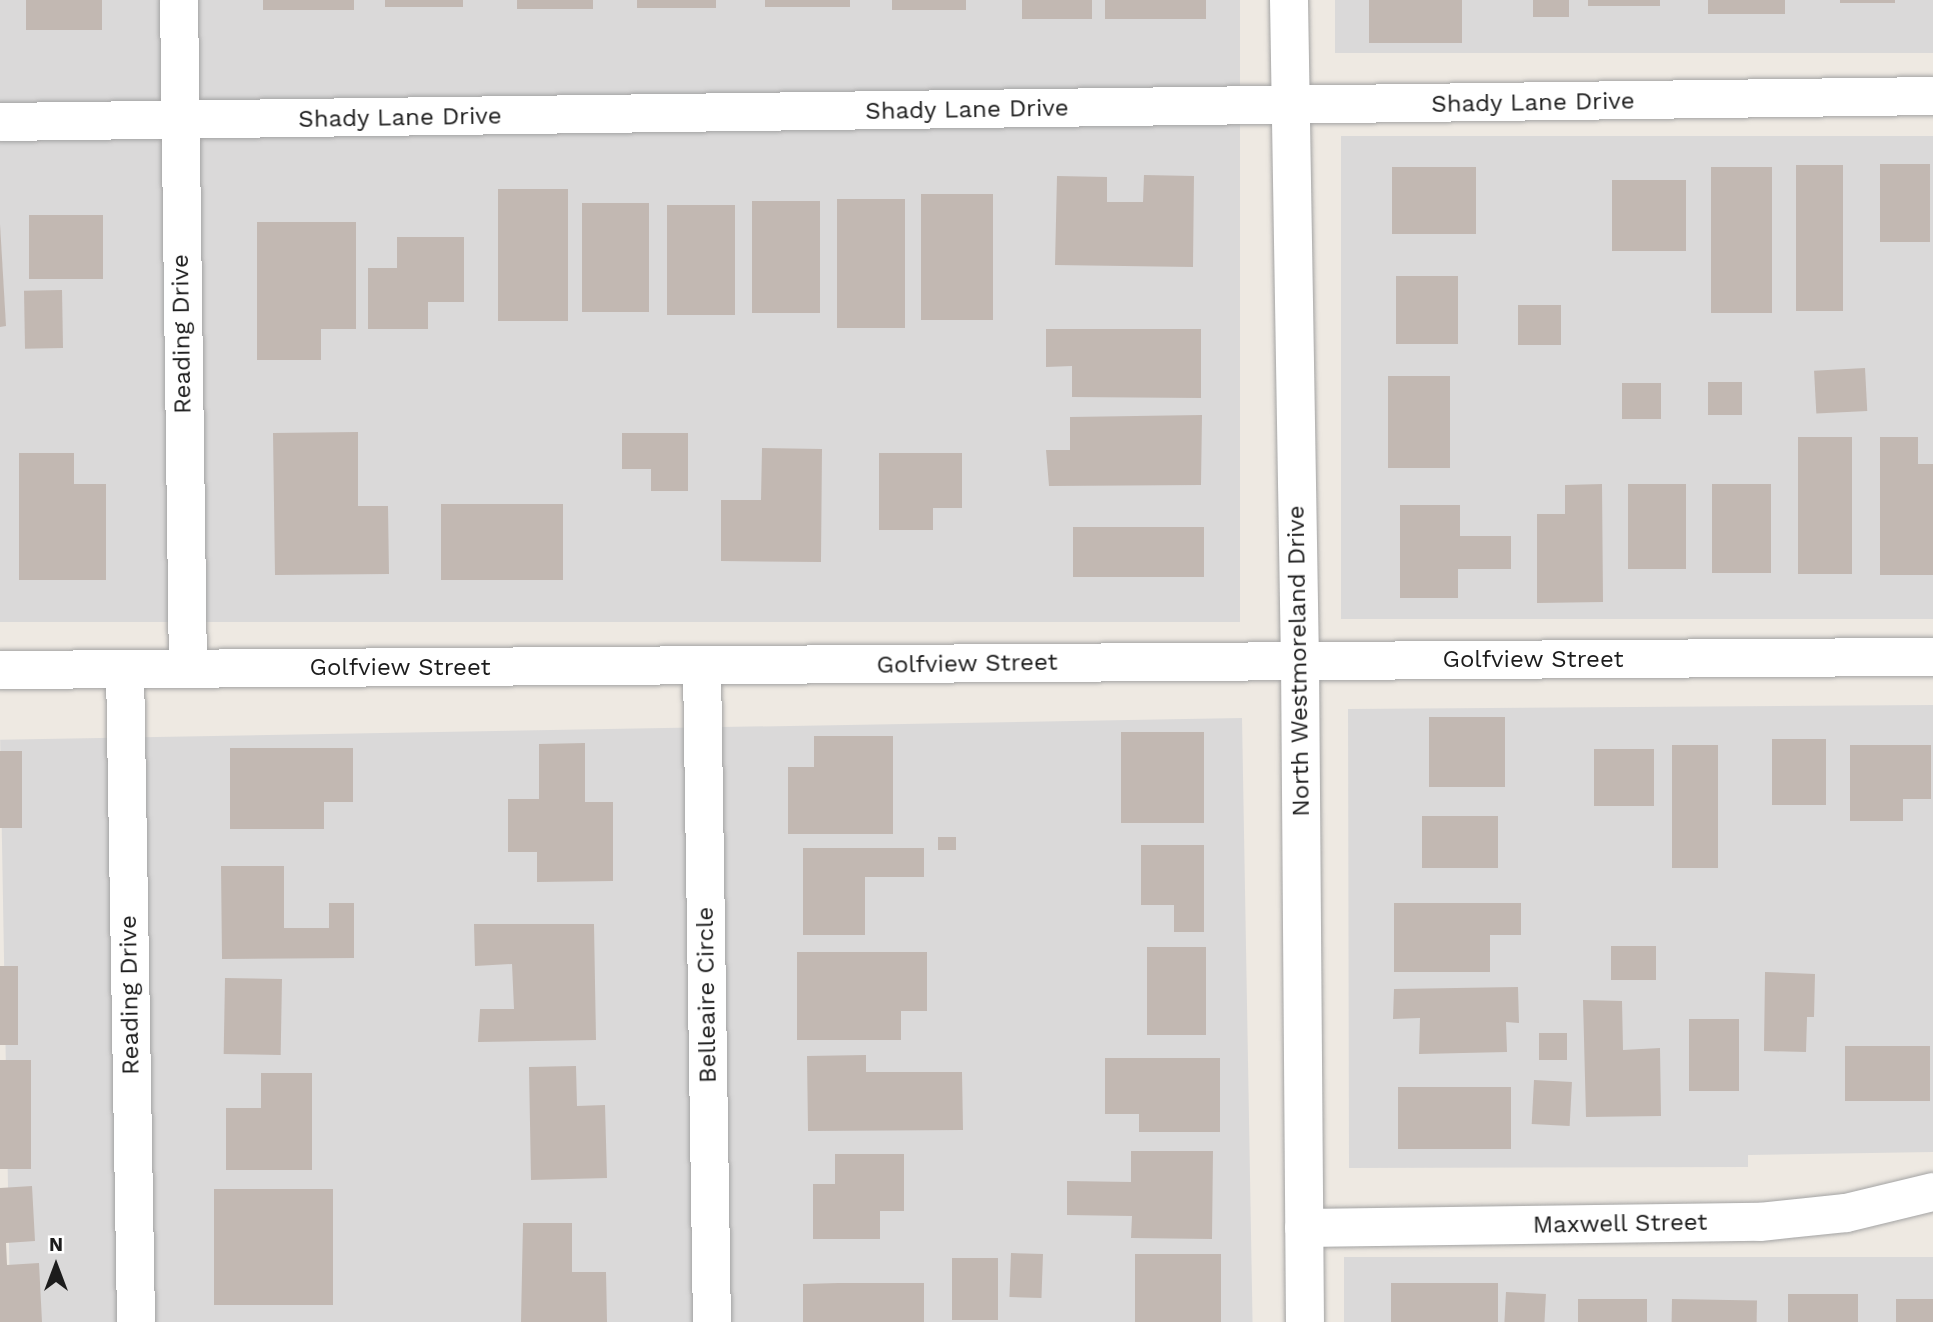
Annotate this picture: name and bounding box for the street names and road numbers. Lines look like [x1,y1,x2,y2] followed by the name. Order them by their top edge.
[1431,87,1635,119] street label: Shady Lane Drive
[865,94,1069,126] street label: Shady Lane Drive
[298,102,502,134] street label: Shady Lane Drive
[166,254,198,414] street label: Reading Drive
[1282,505,1316,817] street label: North Westmoreland Drive
[1442,646,1624,674] street label: Golfview Street
[876,648,1058,680] street label: Golfview Street
[309,654,491,682] street label: Golfview Street
[691,907,723,1083] street label: Belleaire Circle
[114,915,146,1075] street label: Reading Drive
[1532,1208,1708,1240] street label: Maxwell Street

